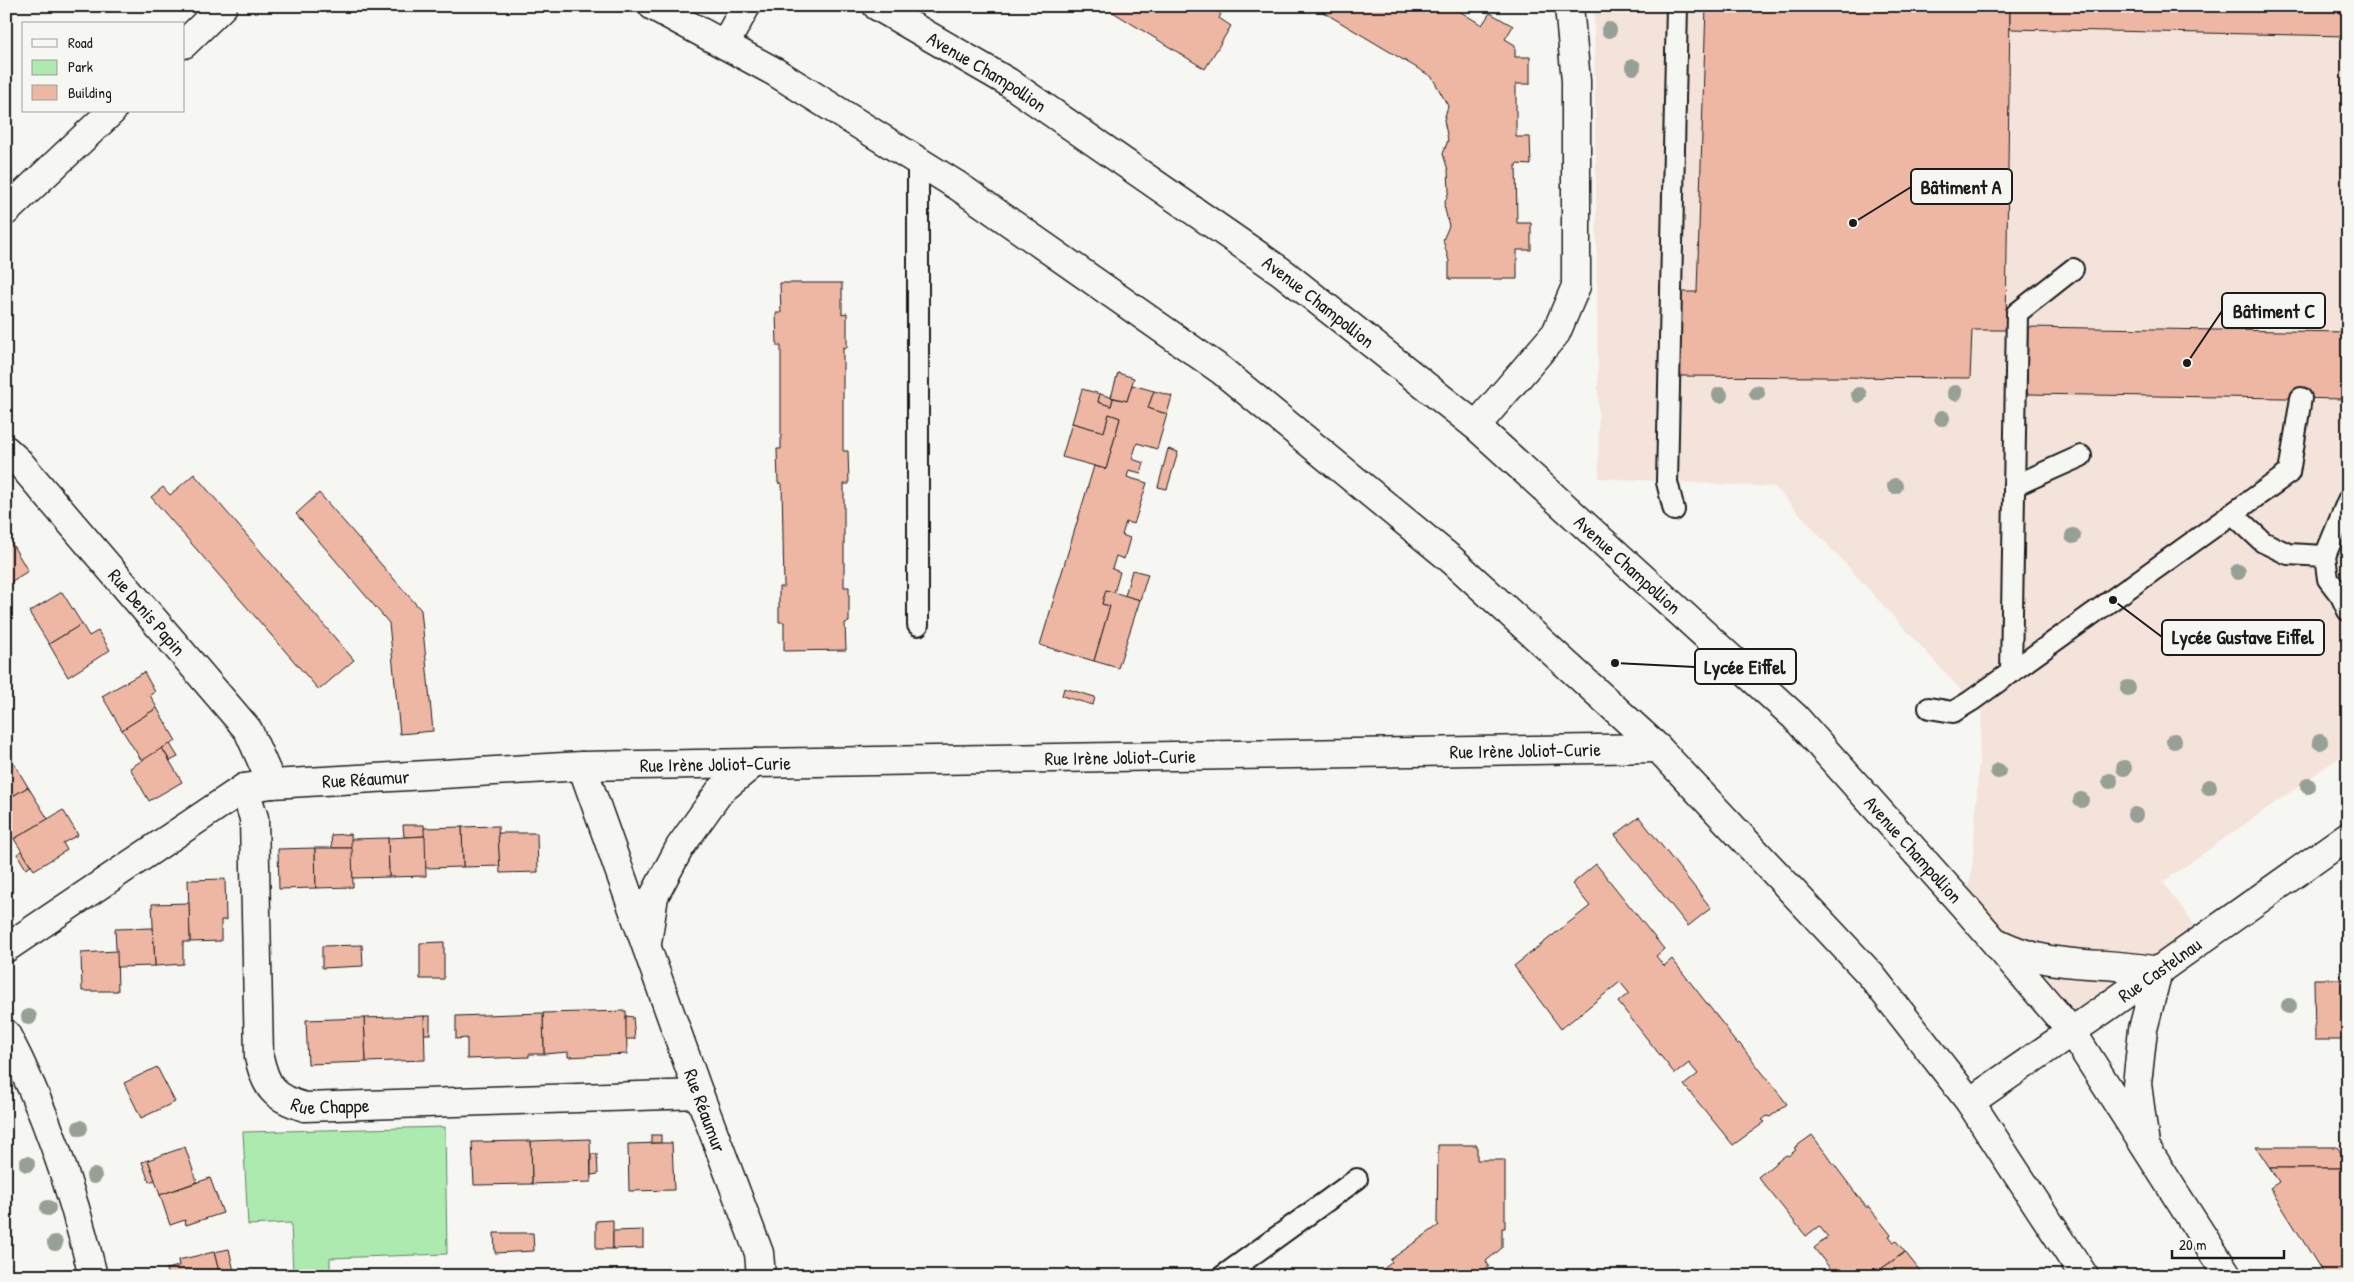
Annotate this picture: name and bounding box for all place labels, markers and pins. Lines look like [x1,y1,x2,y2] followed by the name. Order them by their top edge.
[1911,169,2012,204] callout: Bâtiment A
[2222,293,2325,328] callout: Bâtiment C
[2162,620,2324,655] callout: Lycée Gustave Eiffel
[1695,649,1796,684] callout: Lycée Eiffel

